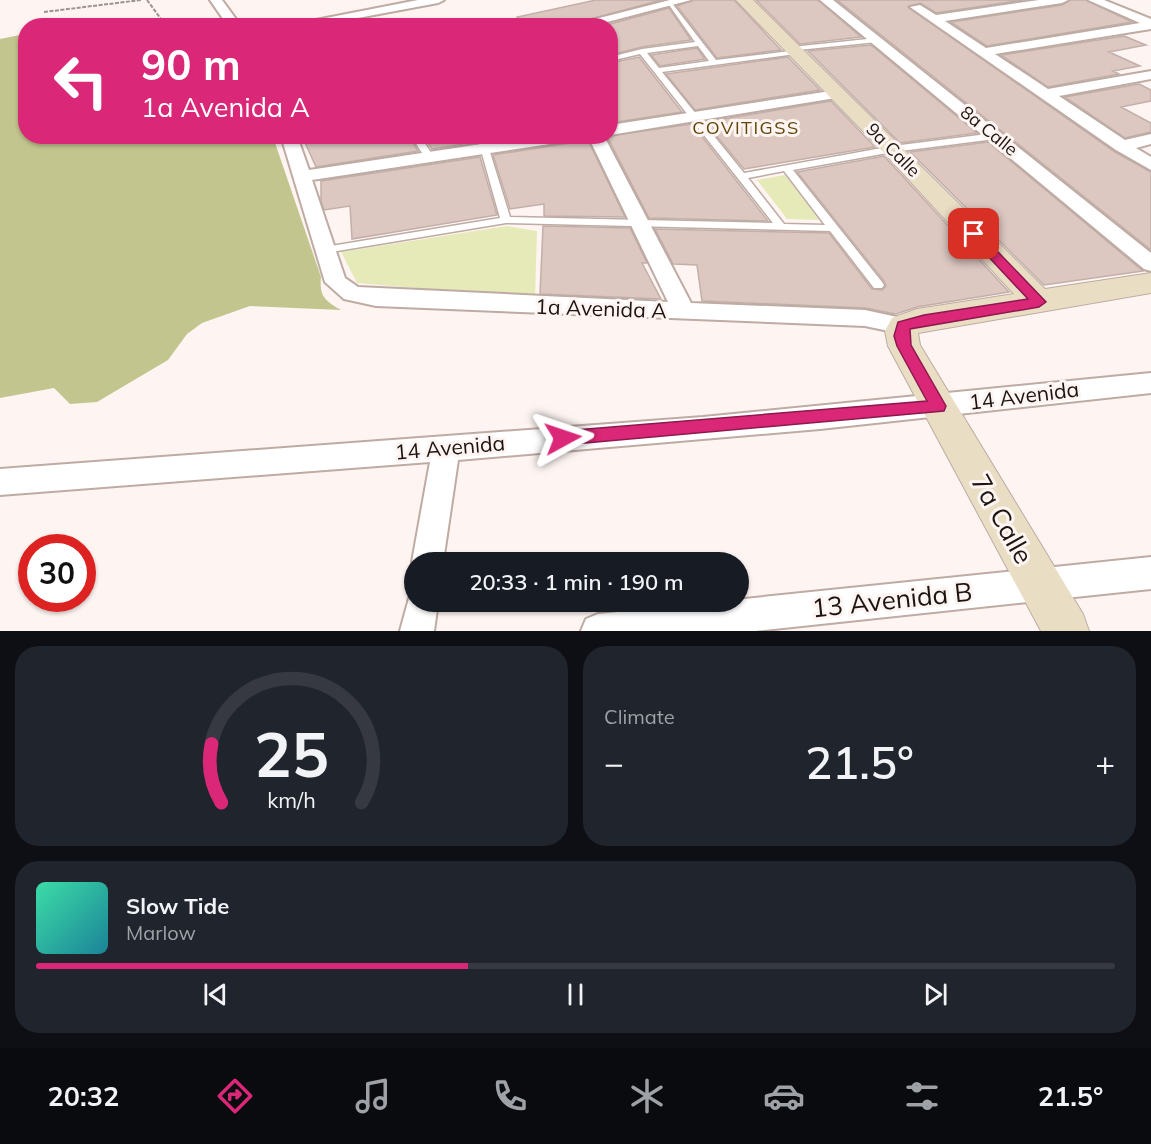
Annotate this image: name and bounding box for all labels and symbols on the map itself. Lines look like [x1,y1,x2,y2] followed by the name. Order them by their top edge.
[956,100,1023,161] street label: 8a Calle
[692,116,800,139] district label: COVITIGSS
[861,118,925,182] street label: 9a Calle
[948,208,999,259] pin
[535,293,668,323] street label: 1a Avenida A
[967,375,1080,415] street label: 14 Avenida
[531,406,595,470] position arrow
[394,429,506,465] street label: 14 Avenida
[964,468,1040,569] street label: 7a Calle
[18,534,96,612] speed limit sign: 30
[810,575,974,624] street label: 13 Avenida B

